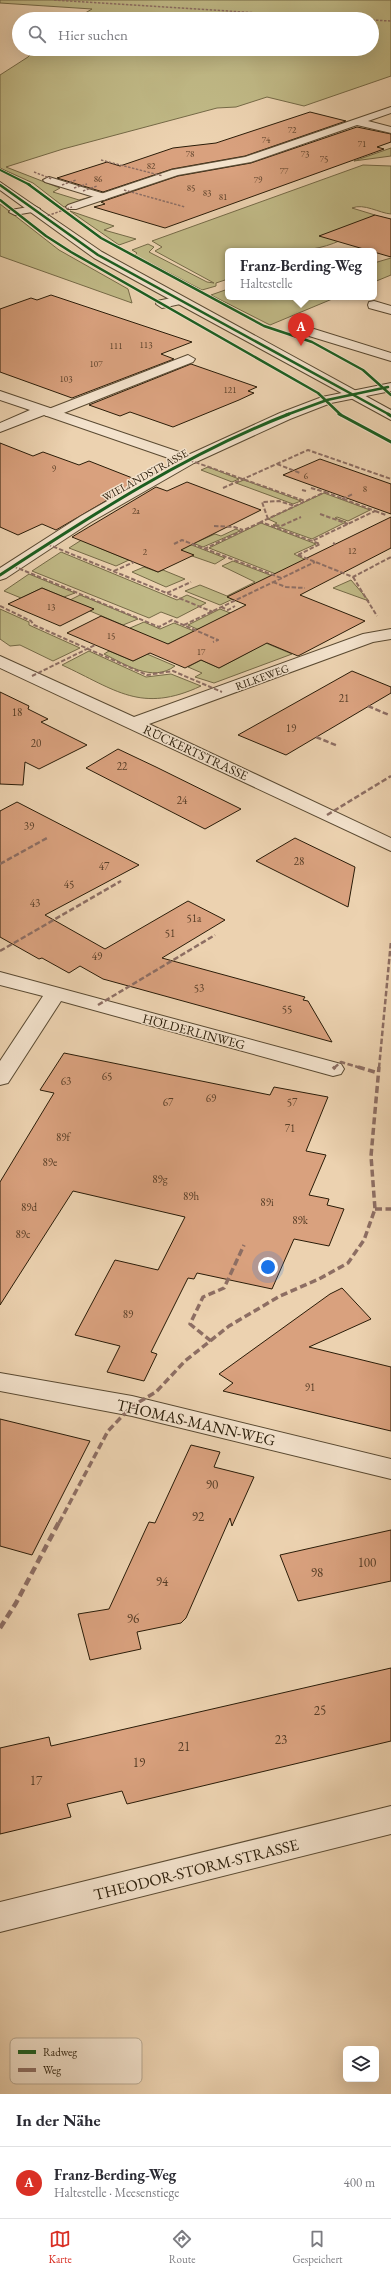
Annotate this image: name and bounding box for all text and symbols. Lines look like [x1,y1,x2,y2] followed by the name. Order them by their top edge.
[12,12,379,56] search box
[26,23,48,45] icon: search
[58,25,128,44] text: Hier suchen
[288,124,297,136] house number: 72
[262,134,271,146] house number: 74
[358,138,366,150] house number: 71
[186,148,194,160] house number: 78
[301,148,309,160] house number: 73
[320,153,328,165] house number: 75
[147,160,156,172] house number: 82
[280,165,289,177] house number: 77
[94,173,103,185] house number: 86
[254,174,263,186] house number: 79
[187,182,195,194] house number: 85
[203,187,211,199] house number: 83
[219,191,227,203] house number: 81
[225,248,377,300] popup
[240,256,362,275] text: Franz-Berding-Weg
[240,275,293,292] text: Haltestelle
[288,313,314,346] pin: A
[140,339,152,351] house number: 113
[110,340,122,352] house number: 111
[90,358,103,370] house number: 107
[60,373,72,385] house number: 103
[224,384,236,396] house number: 121
[100,446,190,504] street label: WIELANDSTRASSE
[52,463,57,475] house number: 9
[304,470,309,482] house number: 6
[363,483,367,495] house number: 8
[132,505,140,517] house number: 2a
[348,545,357,557] house number: 12
[143,546,148,558] house number: 2
[47,601,55,613] house number: 13
[107,630,115,642] house number: 15
[197,646,206,658] house number: 17
[233,661,291,693] street label: RILKEWEG
[339,691,349,705] house number: 21
[12,705,22,719] house number: 18
[141,721,251,784] street label: RÜCKERTSTRASSE
[286,721,297,735] house number: 19
[31,736,41,750] house number: 20
[117,759,128,773] house number: 22
[177,793,188,807] house number: 24
[24,819,35,833] house number: 39
[294,854,304,868] house number: 28
[99,859,110,873] house number: 47
[64,877,74,891] house number: 45
[30,896,40,910] house number: 43
[187,911,202,925] house number: 51a
[165,926,175,940] house number: 51
[92,949,103,963] house number: 49
[194,981,204,995] house number: 53
[282,1002,292,1016] house number: 55
[141,1010,248,1053] street label: HÖLDERLINWEG
[102,1069,112,1083] house number: 65
[61,1074,71,1088] house number: 63
[206,1091,217,1105] house number: 69
[163,1095,174,1109] house number: 67
[287,1095,298,1109] house number: 57
[285,1121,295,1135] house number: 71
[56,1130,72,1144] house number: 89f
[43,1155,58,1169] house number: 89e
[152,1172,168,1186] house number: 89g
[183,1189,199,1203] house number: 89h
[260,1195,274,1209] house number: 89i
[21,1200,37,1214] house number: 89d
[292,1213,309,1227] house number: 89k
[15,1227,31,1241] house number: 89c
[258,1257,278,1277] your location
[123,1307,134,1321] house number: 89
[305,1380,315,1394] house number: 91
[114,1394,278,1451] street label: THOMAS-MANN-WEG
[206,1476,218,1493] house number: 90
[192,1508,205,1525] house number: 92
[358,1554,376,1571] house number: 100
[311,1564,323,1581] house number: 98
[156,1573,169,1590] house number: 94
[127,1610,139,1627] house number: 96
[314,1702,326,1719] house number: 25
[275,1731,287,1748] house number: 23
[178,1738,190,1755] house number: 21
[133,1754,146,1771] house number: 19
[30,1772,43,1789] house number: 17
[91,1834,301,1905] street label: THEODOR-STORM-STRASSE
[10,2038,142,2084] legend
[43,2045,77,2059] text: Radweg
[343,2046,379,2082] map controls
[343,2046,379,2082] button: layers
[43,2063,61,2077] text: Weg
[16,2109,101,2131] text: In der Nähe
[54,2165,176,2184] text: Franz-Berding-Weg
[24,2174,34,2191] text: A
[344,2174,375,2191] text: 400 m
[54,2184,179,2201] text: Haltestelle · Meesenstiege
[48,2228,72,2266] tab: Karte
[169,2228,196,2266] tab: Route
[292,2228,343,2266] tab: Gespeichert

